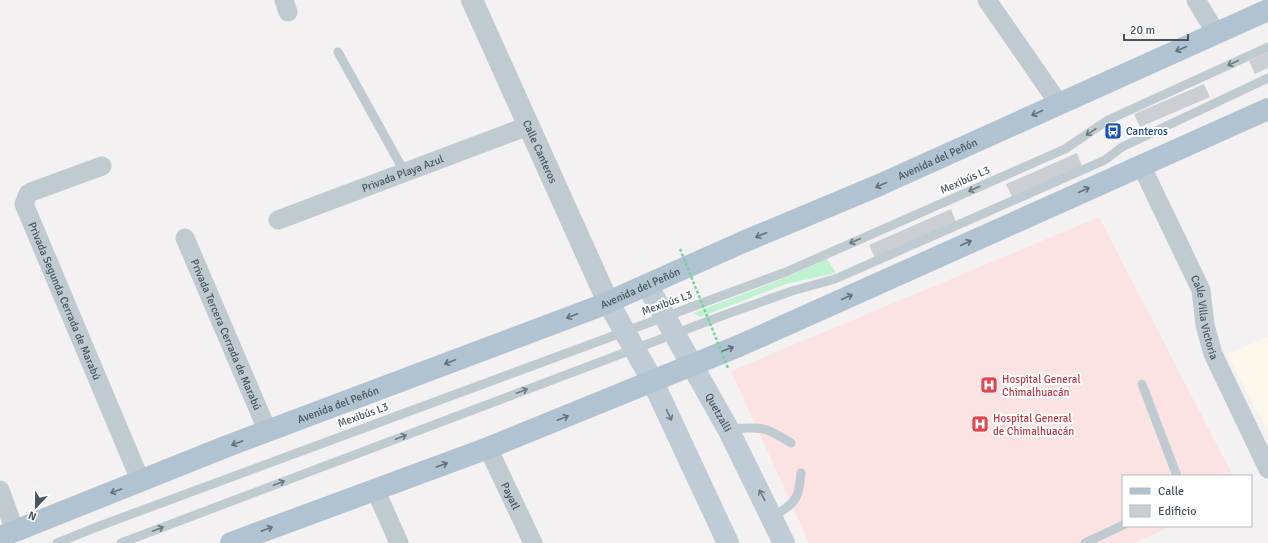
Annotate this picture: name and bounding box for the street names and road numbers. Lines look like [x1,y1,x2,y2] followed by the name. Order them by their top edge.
[520,118,560,185] street label: Calle Canteros
[895,135,979,182] street label: Avenida del Peñón
[360,152,445,194] street label: Privada Playa Azul
[938,163,992,197] street label: Mexibús L3
[26,220,104,382] street label: Privada Segunda Cerrada de Marabú
[188,257,264,412] street label: Privada Tercera Cerrada de Marabú
[598,264,682,311] street label: Avenida del Peñón
[1188,273,1221,362] street label: Calle Villa Victoria
[640,288,694,318] street label: Mexibús L3
[295,383,380,426] street label: Avenida del Peñón
[702,391,735,434] street label: Quetzalli
[336,400,390,430] street label: Mexibús L3
[499,480,523,512] street label: Payatl

